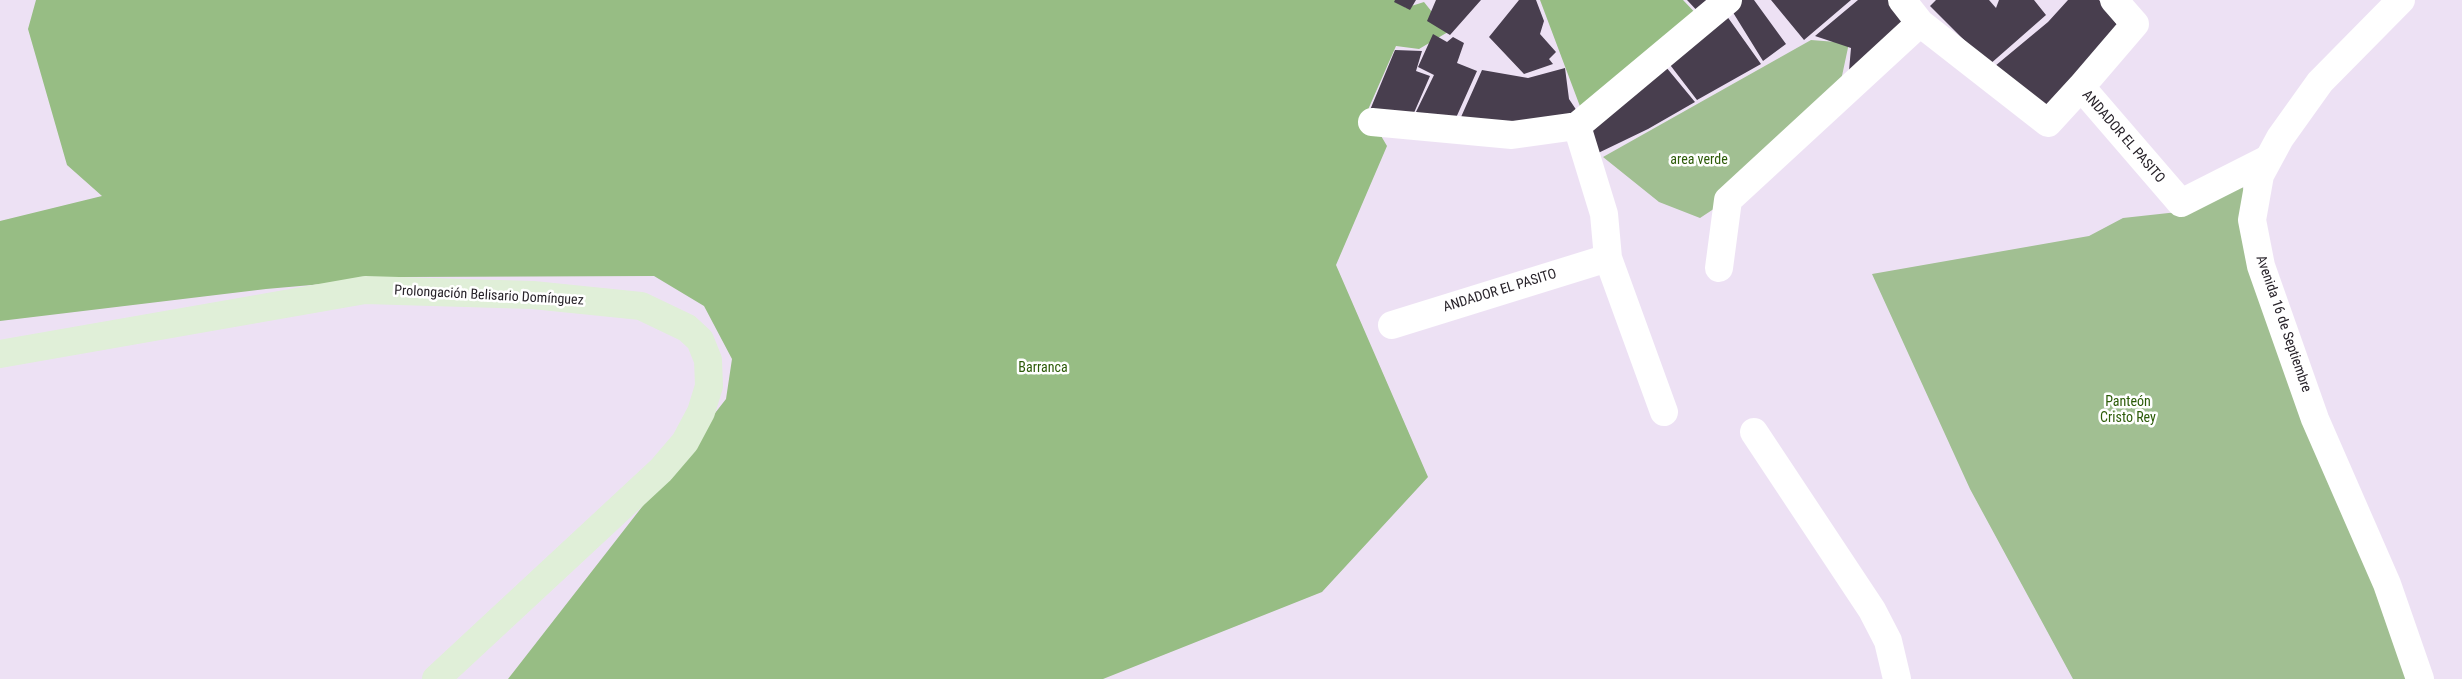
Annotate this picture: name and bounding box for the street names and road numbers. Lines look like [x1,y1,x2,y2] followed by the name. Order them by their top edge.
[2078,87,2168,187] street label: ANDADOR EL PASITO
[2252,253,2314,395] street label: Avenida 16 de Septiembre
[1441,266,1559,316] street label: ANDADOR EL PASITO
[394,283,584,309] street label: Prolongación Belisario Domínguez

